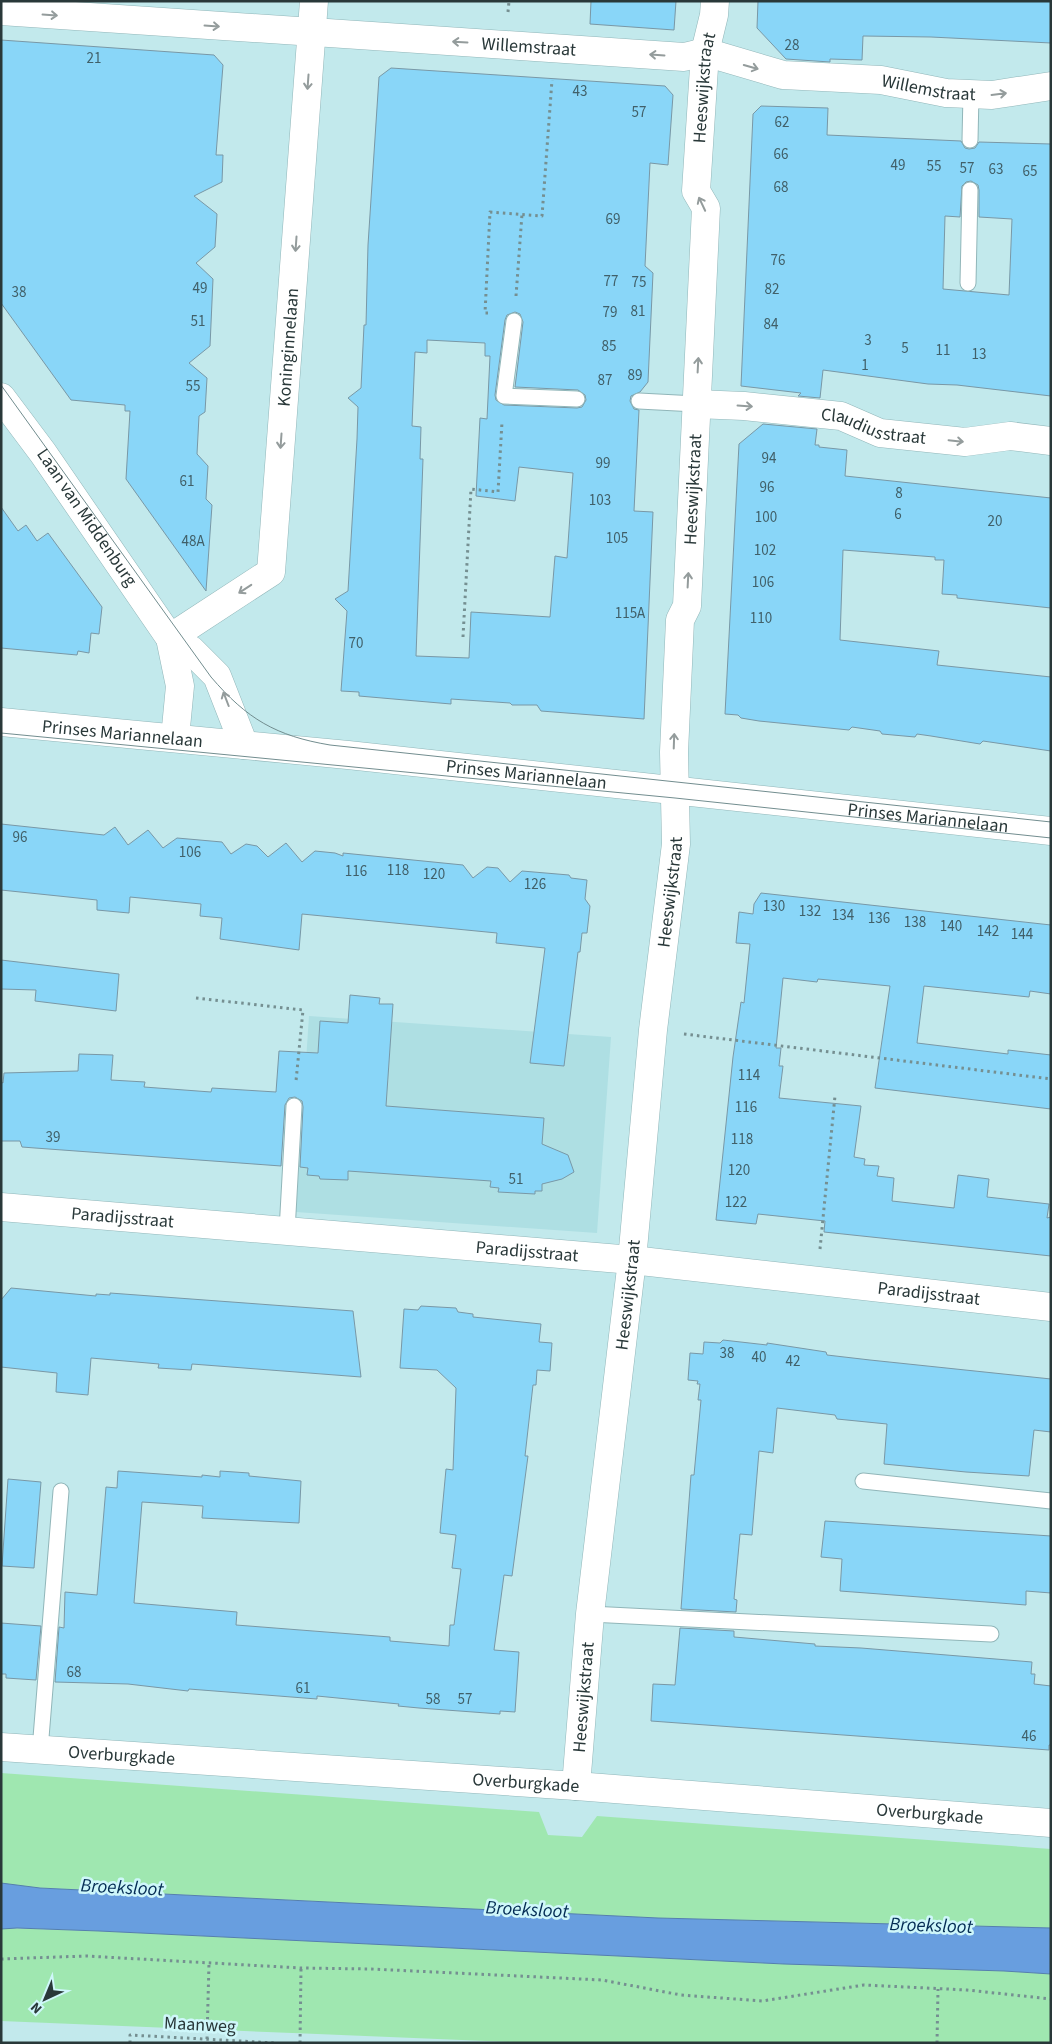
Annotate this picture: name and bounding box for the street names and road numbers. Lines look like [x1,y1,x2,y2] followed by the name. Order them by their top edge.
[687,30,722,144] street label: Heeswijkstraat
[481,31,577,62] street label: Willemstraat
[880,68,976,107] street label: Willemstraat
[271,287,305,408] street label: Koninginnelaan
[820,402,927,450] street label: Claudiusstraat
[677,433,708,545] street label: Heeswijkstraat
[31,443,143,591] street label: Laan van Middenburg
[41,713,204,754] street label: Prinses Mariannelaan
[445,753,608,795] street label: Prinses Mariannelaan
[846,797,1010,839] street label: Prinses Mariannelaan
[651,837,689,949] street label: Heeswijkstraat
[70,1200,175,1234] street label: Paradijsstraat
[475,1234,579,1268] street label: Paradijsstraat
[609,1238,646,1351] street label: Heeswijkstraat
[876,1275,981,1311] street label: Paradijsstraat
[566,1641,600,1754] street label: Heeswijkstraat
[67,1739,176,1771] street label: Overburgkade
[471,1766,580,1799] street label: Overburgkade
[875,1797,984,1830] street label: Overburgkade
[164,2011,236,2039] street label: Maanweg

